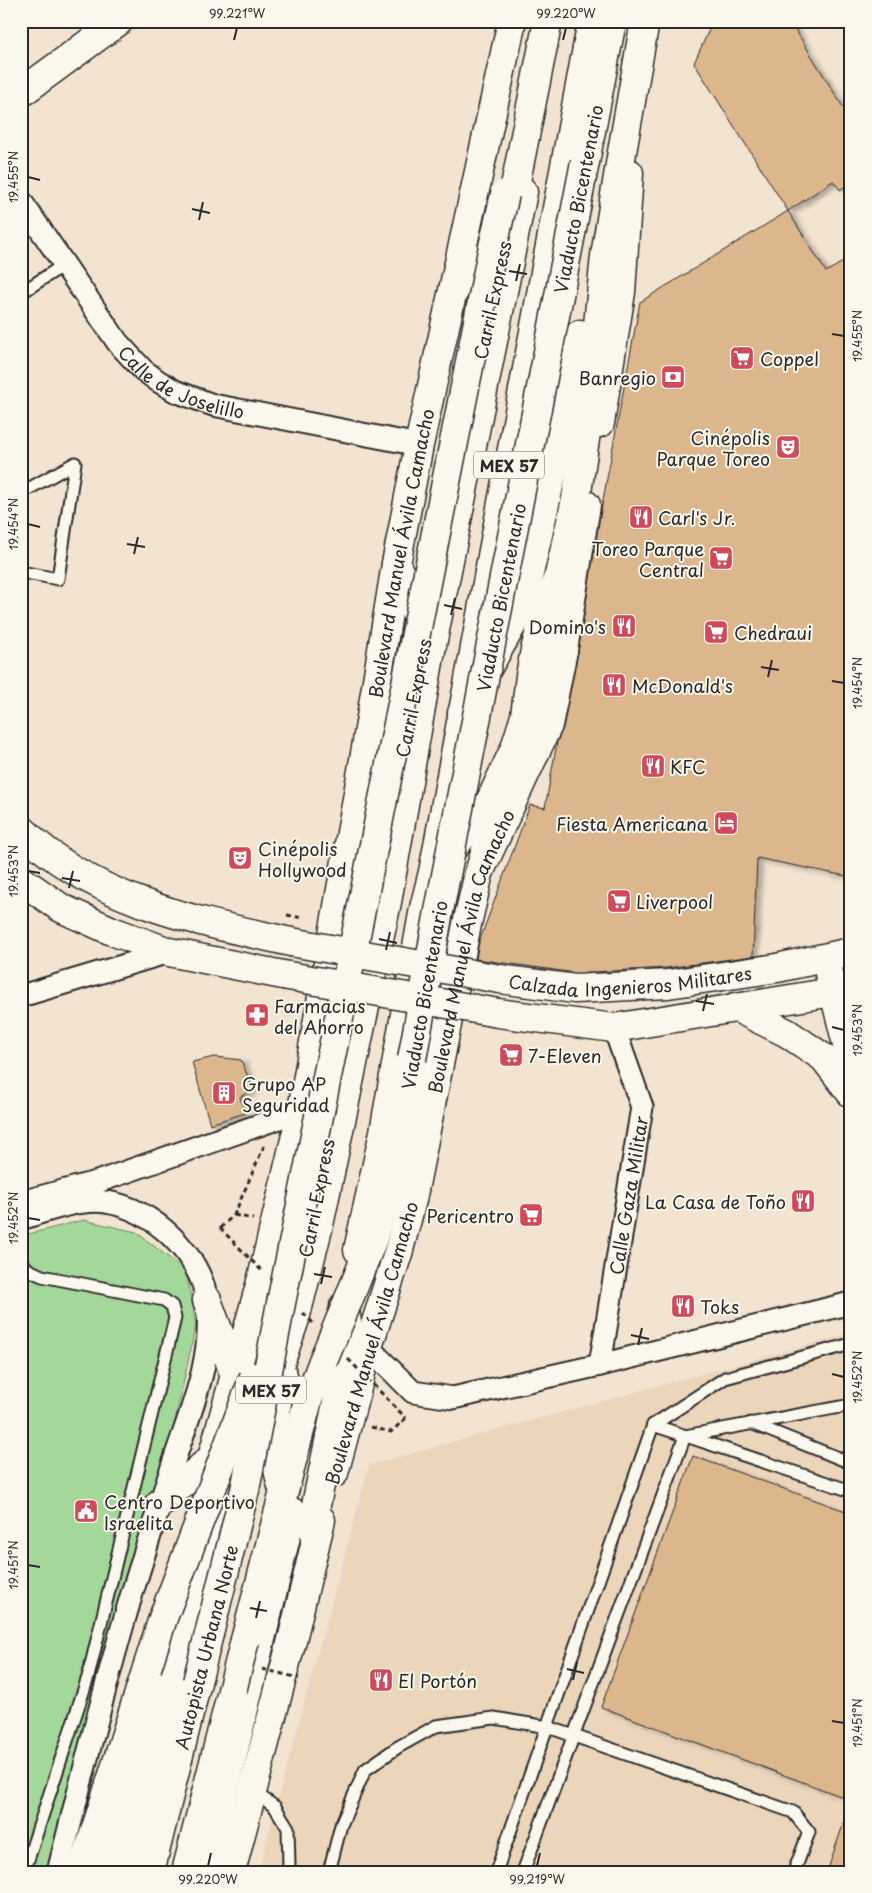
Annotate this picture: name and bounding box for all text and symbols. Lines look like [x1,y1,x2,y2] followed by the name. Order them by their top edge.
[209,4,266,22] text: 99.221°W
[536,4,596,22] text: 99.220°W
[546,102,610,296] street label: Viaducto Bicentenario
[4,151,22,203] text: 19.455°N
[466,238,518,362] street label: Carril Express
[848,310,866,362] text: 19.455°N
[113,339,247,424] street label: Calle de Joselillo
[729,345,755,371] supermarket icon: Coppel
[760,345,819,372] place label: Coppel
[579,364,656,391] place label: Banregio
[660,364,686,390] bank icon: Banregio
[361,406,440,700] street label: Boulevard Manuel Ávila Camacho
[657,424,770,472] place label: Cinépolis Parque Toreo
[775,434,801,460] theatre icon: Cinépolis Parque Toreo
[474,452,544,478] road number: MEX 57
[4,498,22,550] text: 19.454°N
[469,501,532,694] street label: Viaducto Bicentenario
[628,504,654,530] restaurant icon: Carl's Jr.
[658,504,735,531] place label: Carl's Jr.
[592,535,704,583] place label: Toreo Parque Central
[708,545,734,571] supermarket icon: Toreo Parque Central
[529,613,606,640] place label: Domino's
[611,613,637,639] restaurant icon: Domino's
[703,619,729,645] supermarket icon: Chedraui
[734,619,812,646] place label: Chedraui
[388,636,438,760] street label: Carril Express
[848,657,866,709] text: 19.454°N
[601,672,627,698] restaurant icon: McDonald's
[632,672,733,699] place label: McDonald's
[640,753,666,779] restaurant icon: KFC
[670,753,706,780] place label: KFC
[420,805,520,1096] street label: Boulevard Manuel Ávila Camacho
[556,810,709,837] place label: Fiesta Americana
[713,810,739,836] hotel icon: Fiesta Americana
[258,835,347,883] place label: Cinépolis Hollywood
[4,845,22,897] text: 19.453°N
[227,845,253,871] theatre icon: Cinépolis Hollywood
[606,888,632,914] supermarket icon: Liverpool
[636,888,713,915] place label: Liverpool
[394,898,454,1092] street label: Viaducto Bicentenario
[507,958,753,1003] street label: Calzada Ingenieros Militares
[274,992,365,1040] place label: Farmacias del Ahorro
[244,1002,270,1028] pharmacy icon: Farmacias del Ahorro
[848,1004,866,1056] text: 19.453°N
[498,1042,524,1068] supermarket icon: 7-Eleven
[528,1042,602,1069] place label: 7-Eleven
[242,1070,330,1118] place label: Grupo AP Seguridad
[211,1080,237,1106] building icon: Grupo AP Seguridad
[601,1113,654,1277] street label: Calle Gaza Militar
[291,1136,341,1260] street label: Carril Express
[645,1188,786,1215] place label: La Casa de Toño
[790,1188,816,1214] restaurant icon: La Casa de Toño
[4,1192,22,1244] text: 19.452°N
[318,1198,424,1488] street label: Boulevard Manuel Ávila Camacho
[426,1202,514,1229] place label: Pericentro
[518,1202,544,1228] supermarket icon: Pericentro
[670,1293,696,1319] restaurant icon: Toks
[700,1293,739,1320] place label: Toks
[848,1351,866,1403] text: 19.452°N
[236,1376,306,1404] road number: MEX 57
[104,1488,255,1536] place label: Centro Deportivo Israelita
[73,1498,99,1524] public building icon: Centro Deportivo Israelita
[4,1540,22,1590] text: 19.451°N
[167,1542,245,1752] street label: Autopista Urbana Norte
[368,1667,394,1693] restaurant icon: El Portón
[398,1667,477,1694] place label: El Portón
[848,1698,866,1748] text: 19.451°N
[178,1870,238,1888] text: 99.220°W
[509,1870,566,1888] text: 99.219°W

